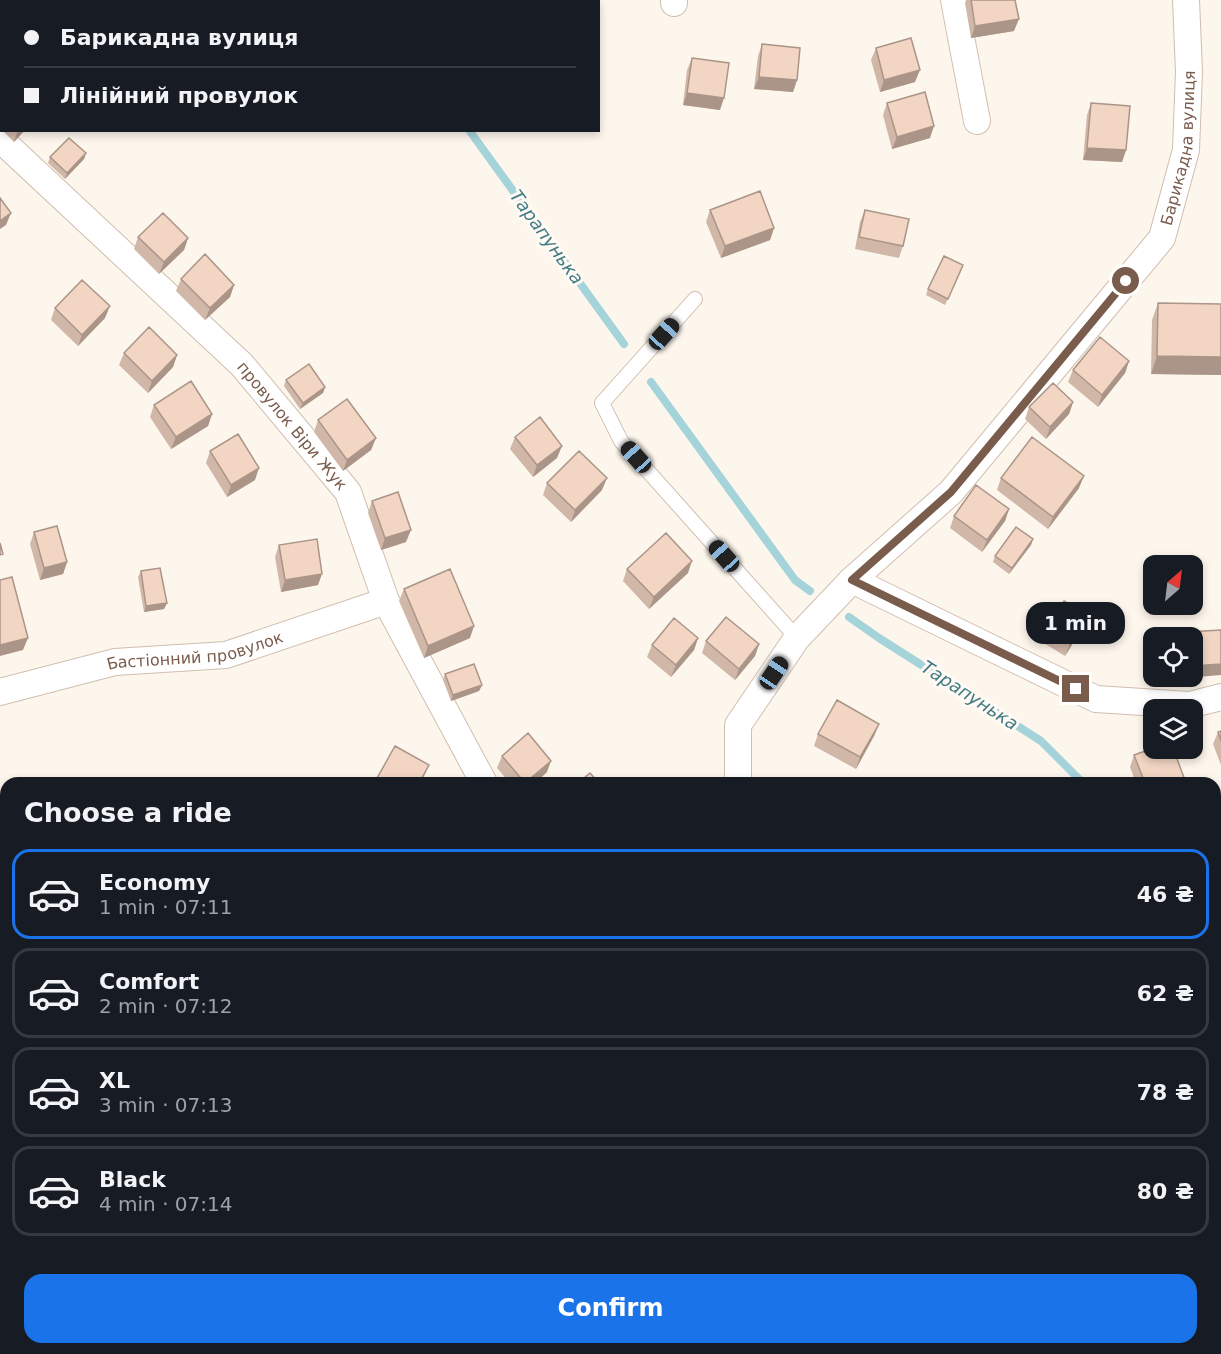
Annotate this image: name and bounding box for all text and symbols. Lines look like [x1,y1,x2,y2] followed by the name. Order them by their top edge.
[60,25,298,50] text: Барикадна вулиця
[1156,70,1199,227] street label: Барикадна вулиця
[60,83,298,108] text: Лінійний провулок
[506,186,588,288] water label: Тарапунька
[1112,267,1139,294] route start
[645,315,683,353] car
[233,357,352,494] street label: провулок Віри Жук
[617,438,655,476] car
[705,537,743,575] car
[1143,555,1203,615] north arrow
[1143,555,1203,759] map controls
[1026,602,1126,644] callout: 1 min
[1044,611,1107,635] text: 1 min
[105,627,286,673] street label: Бастіонний провулок
[1143,627,1203,687] button: locate
[756,653,792,693] car
[918,656,1022,734] water label: Тарапунька
[1062,675,1089,702] route end
[1143,699,1203,759] button: layers
[24,797,232,828] text: Choose a ride
[27,867,81,921] icon: car
[99,870,210,895] text: Economy
[1137,882,1194,907] text: 46 ₴
[99,895,233,919] text: 1 min · 07:11
[27,966,81,1020] icon: car
[99,969,199,994] text: Comfort
[1137,981,1194,1006] text: 62 ₴
[99,994,233,1018] text: 2 min · 07:12
[27,1065,81,1119] icon: car
[99,1068,130,1093] text: XL
[1137,1080,1194,1105] text: 78 ₴
[99,1093,233,1117] text: 3 min · 07:13
[27,1164,81,1218] icon: car
[99,1167,166,1192] text: Black
[1137,1179,1194,1204] text: 80 ₴
[99,1192,233,1216] text: 4 min · 07:14
[24,1274,1197,1343] button: Confirm

